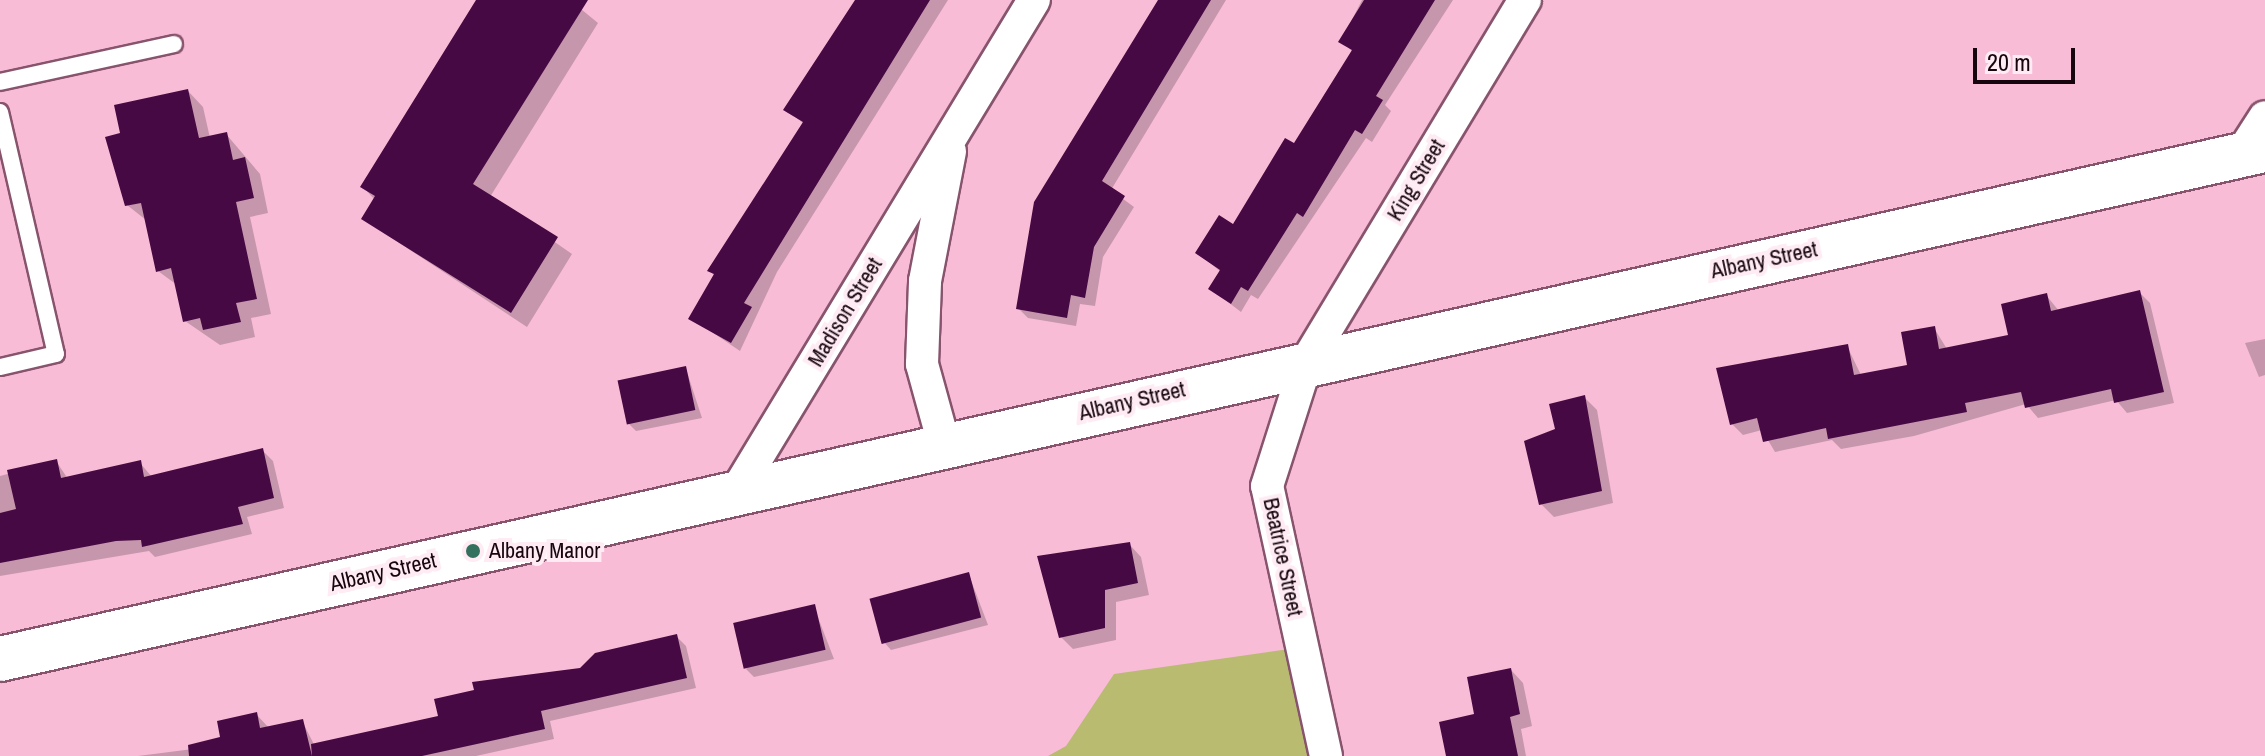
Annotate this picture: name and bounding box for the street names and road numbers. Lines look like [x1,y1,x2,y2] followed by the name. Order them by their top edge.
[1381,135,1451,225] street label: King Street
[1708,236,1820,284] street label: Albany Street
[802,253,888,371] street label: Madison Street
[1076,376,1188,426] street label: Albany Street
[1258,495,1308,619] street label: Beatrice Street
[327,547,439,597] street label: Albany Street

